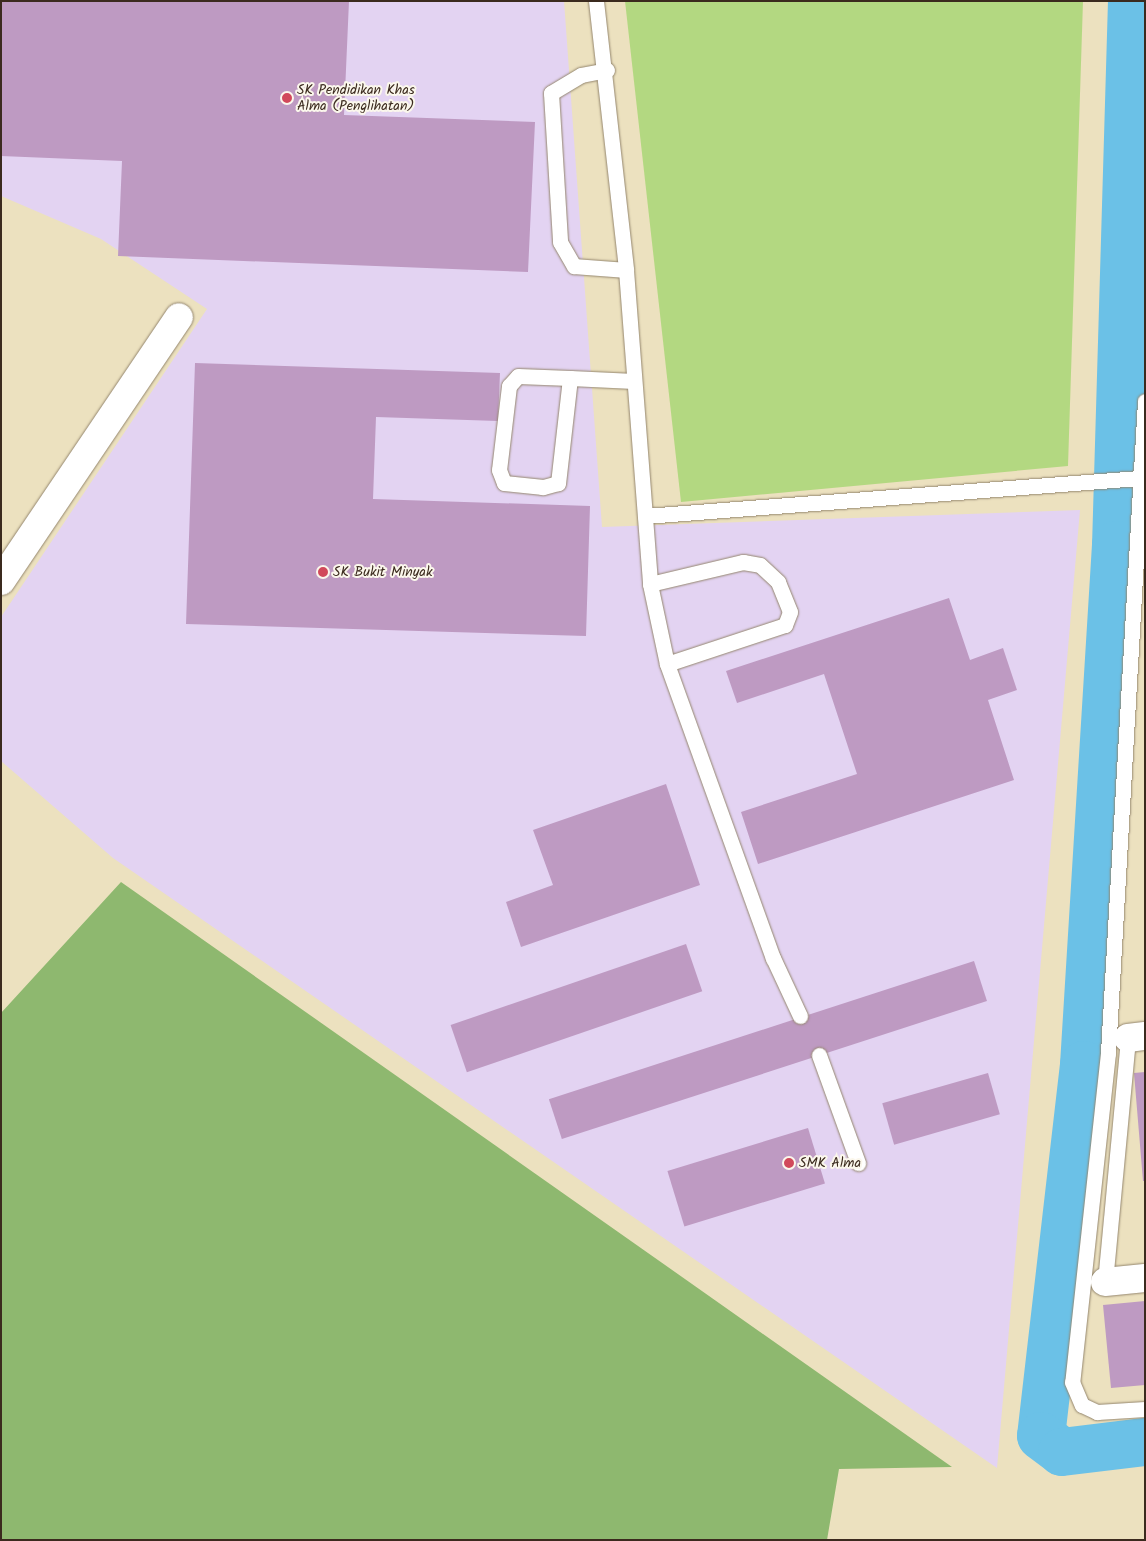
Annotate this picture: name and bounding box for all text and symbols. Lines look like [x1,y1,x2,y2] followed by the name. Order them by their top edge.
[297,82,415,114] place label: SK Pendidikan Khas Alma (Penglihatan)
[281,92,293,104] marker: SK Pendidikan Khas Alma (Penglihatan)
[333,564,432,580] place label: SK Bukit Minyak
[317,566,329,578] marker: SK Bukit Minyak
[799,1155,861,1171] place label: SMK Alma
[783,1157,795,1169] marker: SMK Alma

